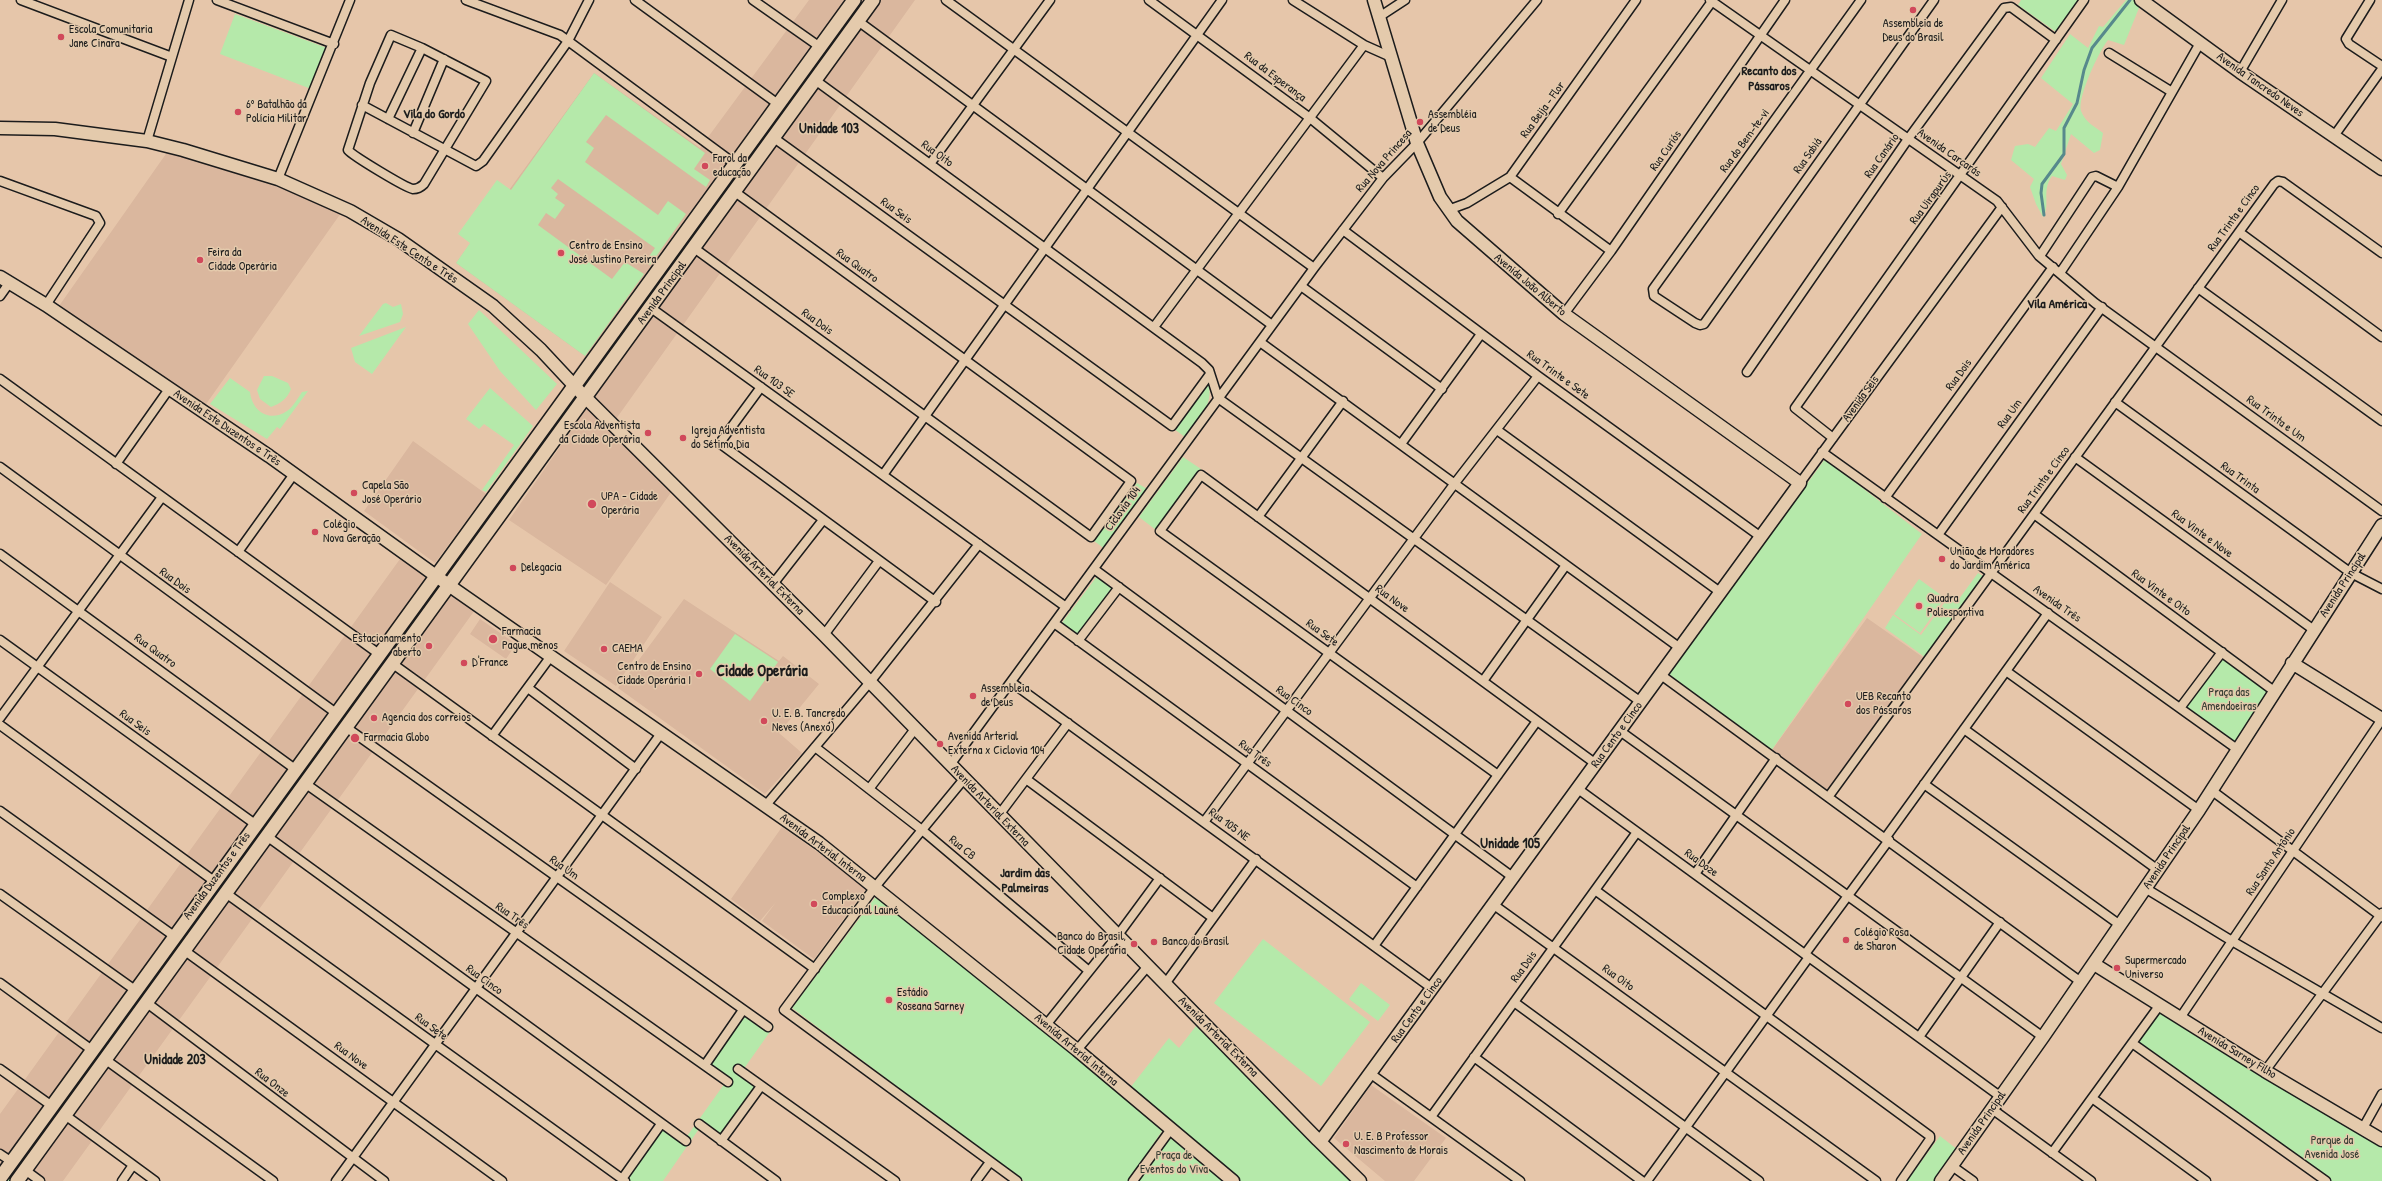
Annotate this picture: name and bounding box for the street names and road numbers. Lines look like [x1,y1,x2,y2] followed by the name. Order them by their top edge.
[1241,49,1309,105] street label: Rua da Esperança
[2214,50,2306,120] street label: Avenida Tancredo Neves
[1518,79,1568,141] street label: Rua Beija - Flor
[1717,106,1773,176] street label: Rua do Bem-te-vi
[1914,126,1984,180] street label: Avenida Carcarás
[1353,127,1415,195] street label: Rua Nova Princesa
[1647,128,1685,174] street label: Rua Curiós
[1861,131,1903,181] street label: Rua Canário
[1791,135,1825,177] street label: Rua Sabiá
[918,138,956,170] street label: Rua Oito
[1907,169,1955,227] street label: Rua Uirapurύs
[2205,182,2263,254] street label: Rua Trinta e Cinco
[877,195,915,227] street label: Rua Seis
[358,213,460,287] street label: Avenida Este Cento e Três
[833,246,881,286] street label: Rua Quatro
[1491,251,1569,319] street label: Avenida João Alberto
[634,259,690,327] street label: Avenida Principal
[798,306,836,338] street label: Rua Dois
[1524,347,1592,403] street label: Rua Trinte e Sete
[1943,356,1975,394] street label: Rua Dois
[751,363,797,401] street label: Rua 103 SE
[1840,373,1882,425] street label: Avenida Seis
[170,387,284,469] street label: Avenida Este Duzentos e Três
[2243,393,2309,445] street label: Rua Trinta e Um
[1995,397,2025,431] street label: Rua Um
[2015,444,2073,516] street label: Rua Trinta e Cinco
[2218,459,2262,497] street label: Rua Trinta
[1102,484,1144,534] street label: Ciclovia 104
[2168,507,2236,561] street label: Rua Vinte e Nove
[721,532,807,618] street label: Avenida Arterial Externa
[2317,550,2369,620] street label: Avenida Principal
[156,565,194,597] street label: Rua Dois
[2128,567,2194,619] street label: Rua Vinte e Oito
[1372,582,1412,616] street label: Rua Nove
[2030,582,2084,626] street label: Avenida Três
[1303,616,1341,650] street label: Rua Sete
[131,631,179,671] street label: Rua Quatro
[1273,683,1315,719] street label: Rua Cinco
[1588,699,1646,771] street label: Rua Cento e Cinco
[116,707,154,739] street label: Rua Seis
[1236,737,1274,771] street label: Rua Três
[948,762,1032,850] street label: Avenida Arterial Externa
[1206,805,1252,845] street label: Rua 105 NE
[777,811,869,885] street label: Avenida Arterial Interna
[2140,822,2194,892] street label: Avenida Principal
[2243,826,2299,898] street label: Rua Santo Antônio
[180,829,254,923] street label: Avenida Duzentos e Três
[946,833,978,863] street label: Rua CB
[1681,846,1721,880] street label: Rua Doze
[547,853,581,883] street label: Rua Um
[493,899,531,933] street label: Rua Três
[1508,948,1540,986] street label: Rua Dois
[463,962,505,998] street label: Rua Cinco
[1599,962,1637,994] street label: Rua Oito
[1388,974,1446,1046] street label: Rua Cento e Cinco
[1175,994,1261,1080] street label: Avenida Arterial Externa
[412,1010,450,1044] street label: Rua Sete
[1031,1011,1121,1089] street label: Avenida Arterial Interna
[2195,1024,2279,1082] street label: Avenida Sarney Filho
[331,1039,371,1073] street label: Rua Nove
[252,1065,292,1101] street label: Rua Onze
[1955,1088,2009,1158] street label: Avenida Principal

